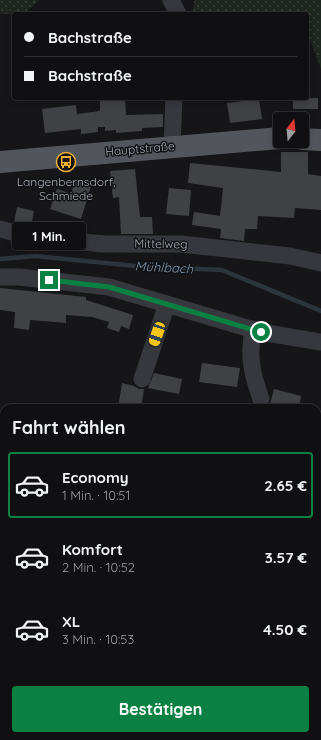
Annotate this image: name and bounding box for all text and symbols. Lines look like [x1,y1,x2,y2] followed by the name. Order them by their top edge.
[48,28,132,47] text: Bachstraße
[48,66,132,85] text: Bachstraße
[273,112,309,148] north arrow
[273,112,309,148] map controls
[105,138,176,159] street label: Hauptstraße
[55,151,77,173] bus stop icon: Langenbernsdorf, Schmiede
[17,174,115,203] place label: Langenbernsdorf, Schmiede
[12,222,86,250] callout: 1 Min.
[32,228,66,244] text: 1 Min.
[134,236,188,251] street label: Mittelweg
[134,257,194,277] water label: Mühlbach
[40,271,58,289] route end
[147,321,167,347] car
[252,323,270,341] route start
[12,416,126,439] text: Fahrt wählen
[14,467,50,503] icon: car
[62,468,129,487] text: Economy
[264,476,307,495] text: 2.65 €
[62,487,130,503] text: 1 Min. · 10:51
[14,539,50,575] icon: car
[62,540,123,559] text: Komfort
[265,548,307,567] text: 3.57 €
[62,559,135,575] text: 2 Min. · 10:52
[14,611,50,647] icon: car
[62,612,80,631] text: XL
[263,620,307,639] text: 4.50 €
[62,631,134,647] text: 3 Min. · 10:53
[12,686,309,732] button: Bestätigen

